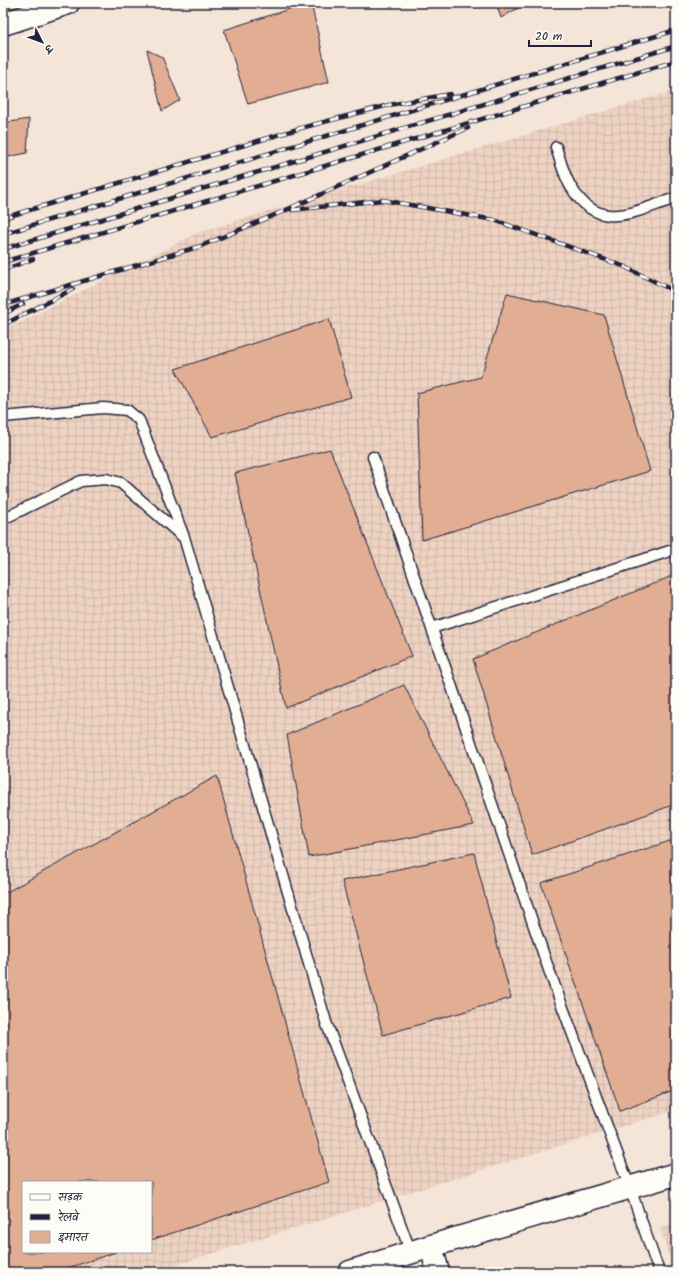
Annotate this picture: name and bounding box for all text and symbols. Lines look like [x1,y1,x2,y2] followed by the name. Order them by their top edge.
[22,22,62,62] north arrow
[529,22,591,48] scale bar
[535,27,563,46] text: 20 m
[38,39,58,58] text: उ
[22,1181,152,1253] legend
[58,1188,84,1207] text: सड़क
[58,1208,81,1227] text: रेलवे
[58,1228,90,1247] text: इमारत

